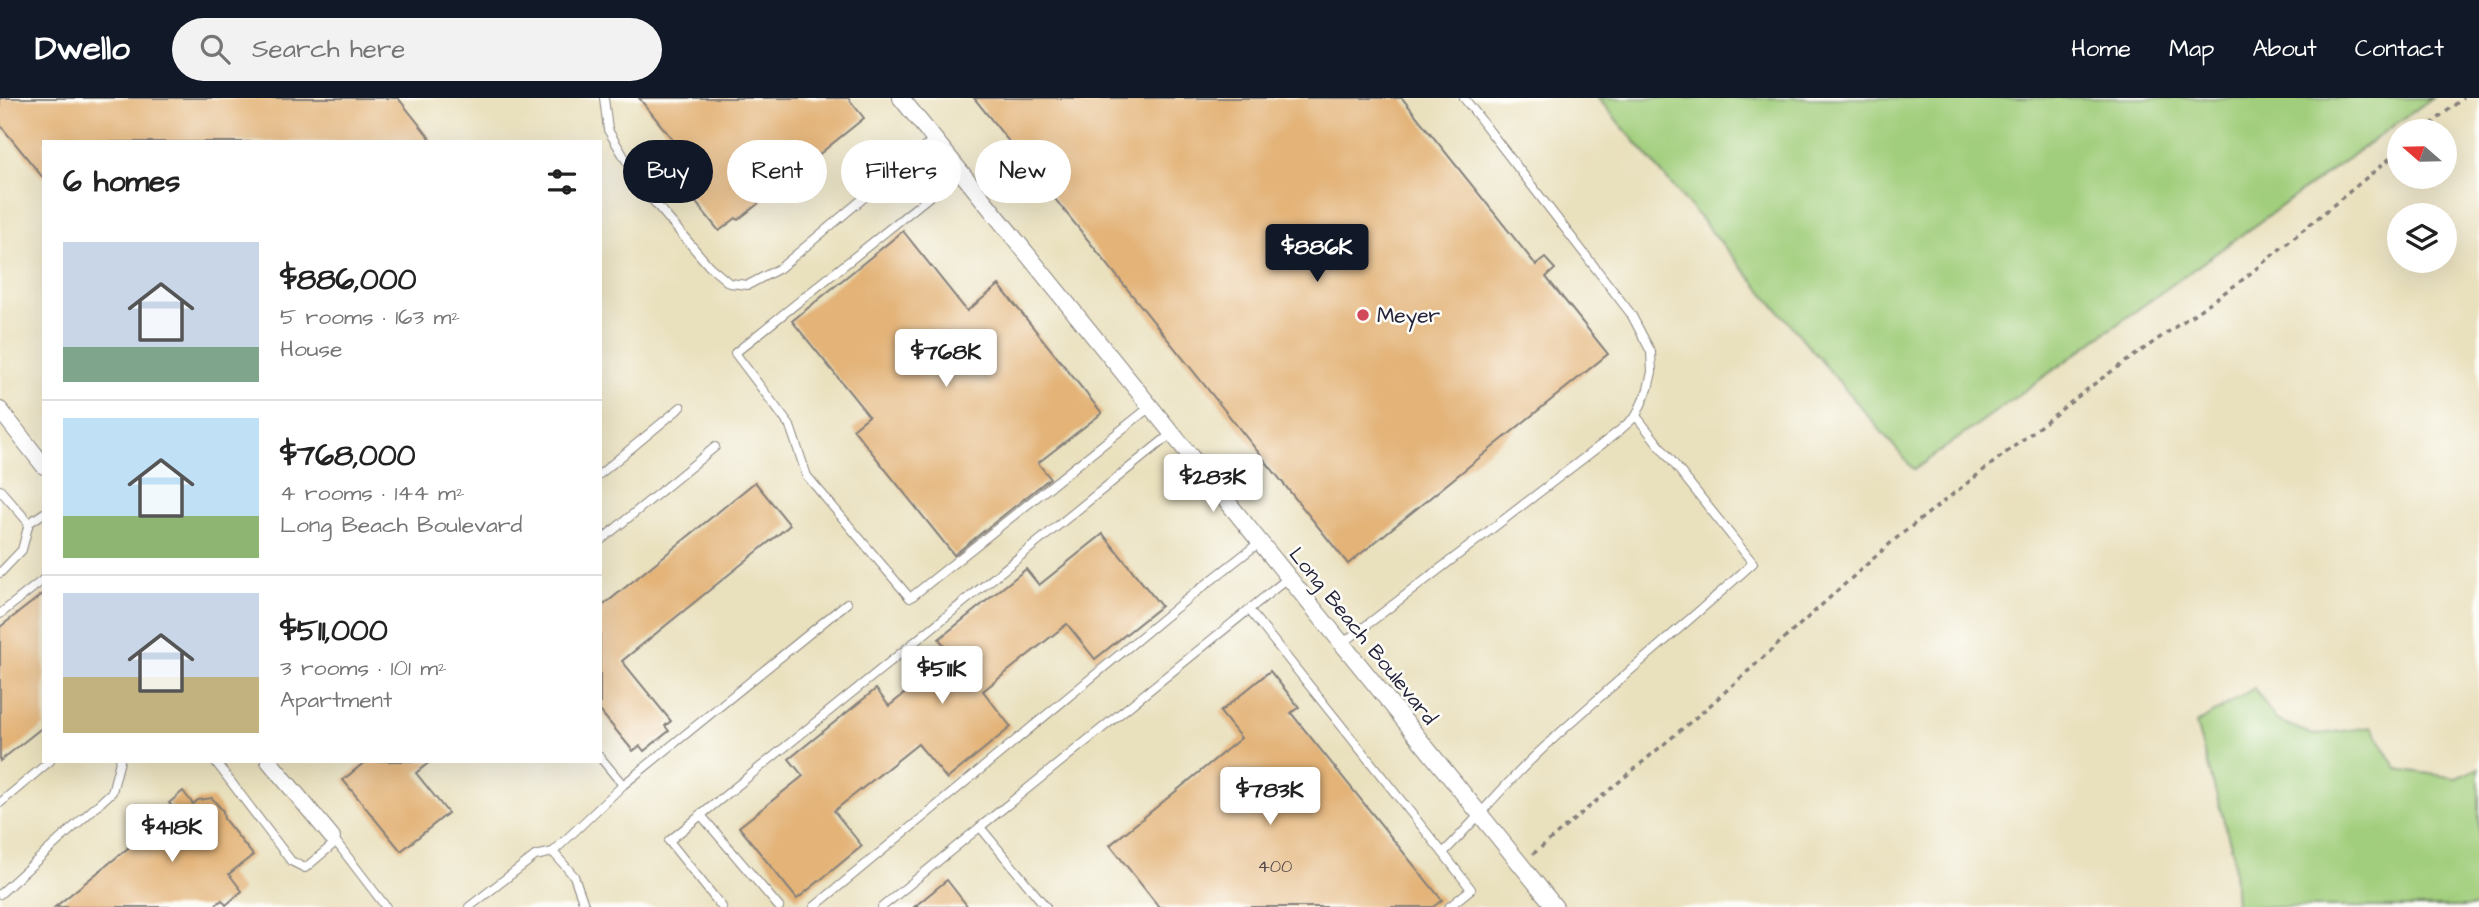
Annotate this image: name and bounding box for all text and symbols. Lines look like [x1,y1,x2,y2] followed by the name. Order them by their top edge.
[172,18,662,81] search box
[35,26,130,72] text: Dwello
[196,30,234,68] icon: search
[252,31,405,67] text: Search here
[2071,32,2131,66] text: Home
[2169,32,2214,66] text: Map
[2252,32,2317,66] text: About
[2355,32,2444,66] text: Contact
[2387,119,2457,189] north arrow
[2387,119,2457,273] map controls
[623,140,713,203] chip: Buy
[727,140,827,203] chip: Rent
[841,140,961,203] chip: Filters
[975,140,1071,203] chip: New
[63,161,180,203] text: 6 homes
[543,163,581,201] icon: filters
[2387,203,2457,273] button: layers
[1268,225,1366,284] pin: $886K
[1282,231,1352,263] text: $886K
[280,259,417,301] text: $886,000
[119,270,203,354] icon: home
[280,301,460,333] text: 5 rooms · 163 m²
[1377,301,1441,332] place label: Meyer
[1355,307,1371,323] marker: Meyer
[897,330,995,389] pin: $768K
[280,333,343,365] text: House
[911,336,981,368] text: $768K
[280,435,416,477] text: $768,000
[119,446,203,530] icon: home
[1164,454,1262,514] pin: $283K
[1180,461,1246,493] text: $283K
[280,477,465,509] text: 4 rooms · 144 m²
[280,509,522,541] text: Long Beach Boulevard
[1281,541,1444,733] street label: Long Beach Boulevard
[280,610,388,652] text: $511,000
[119,621,203,705] icon: home
[893,646,991,706] pin: $511K
[280,652,447,684] text: 3 rooms · 101 m²
[918,653,966,685] text: $511K
[280,684,392,716] text: Apartment
[1221,768,1319,827] pin: $783K
[1236,774,1304,806] text: $783K
[123,804,221,864] pin: $418K
[142,811,202,843] text: $418K
[1258,854,1292,879] house number: 400

